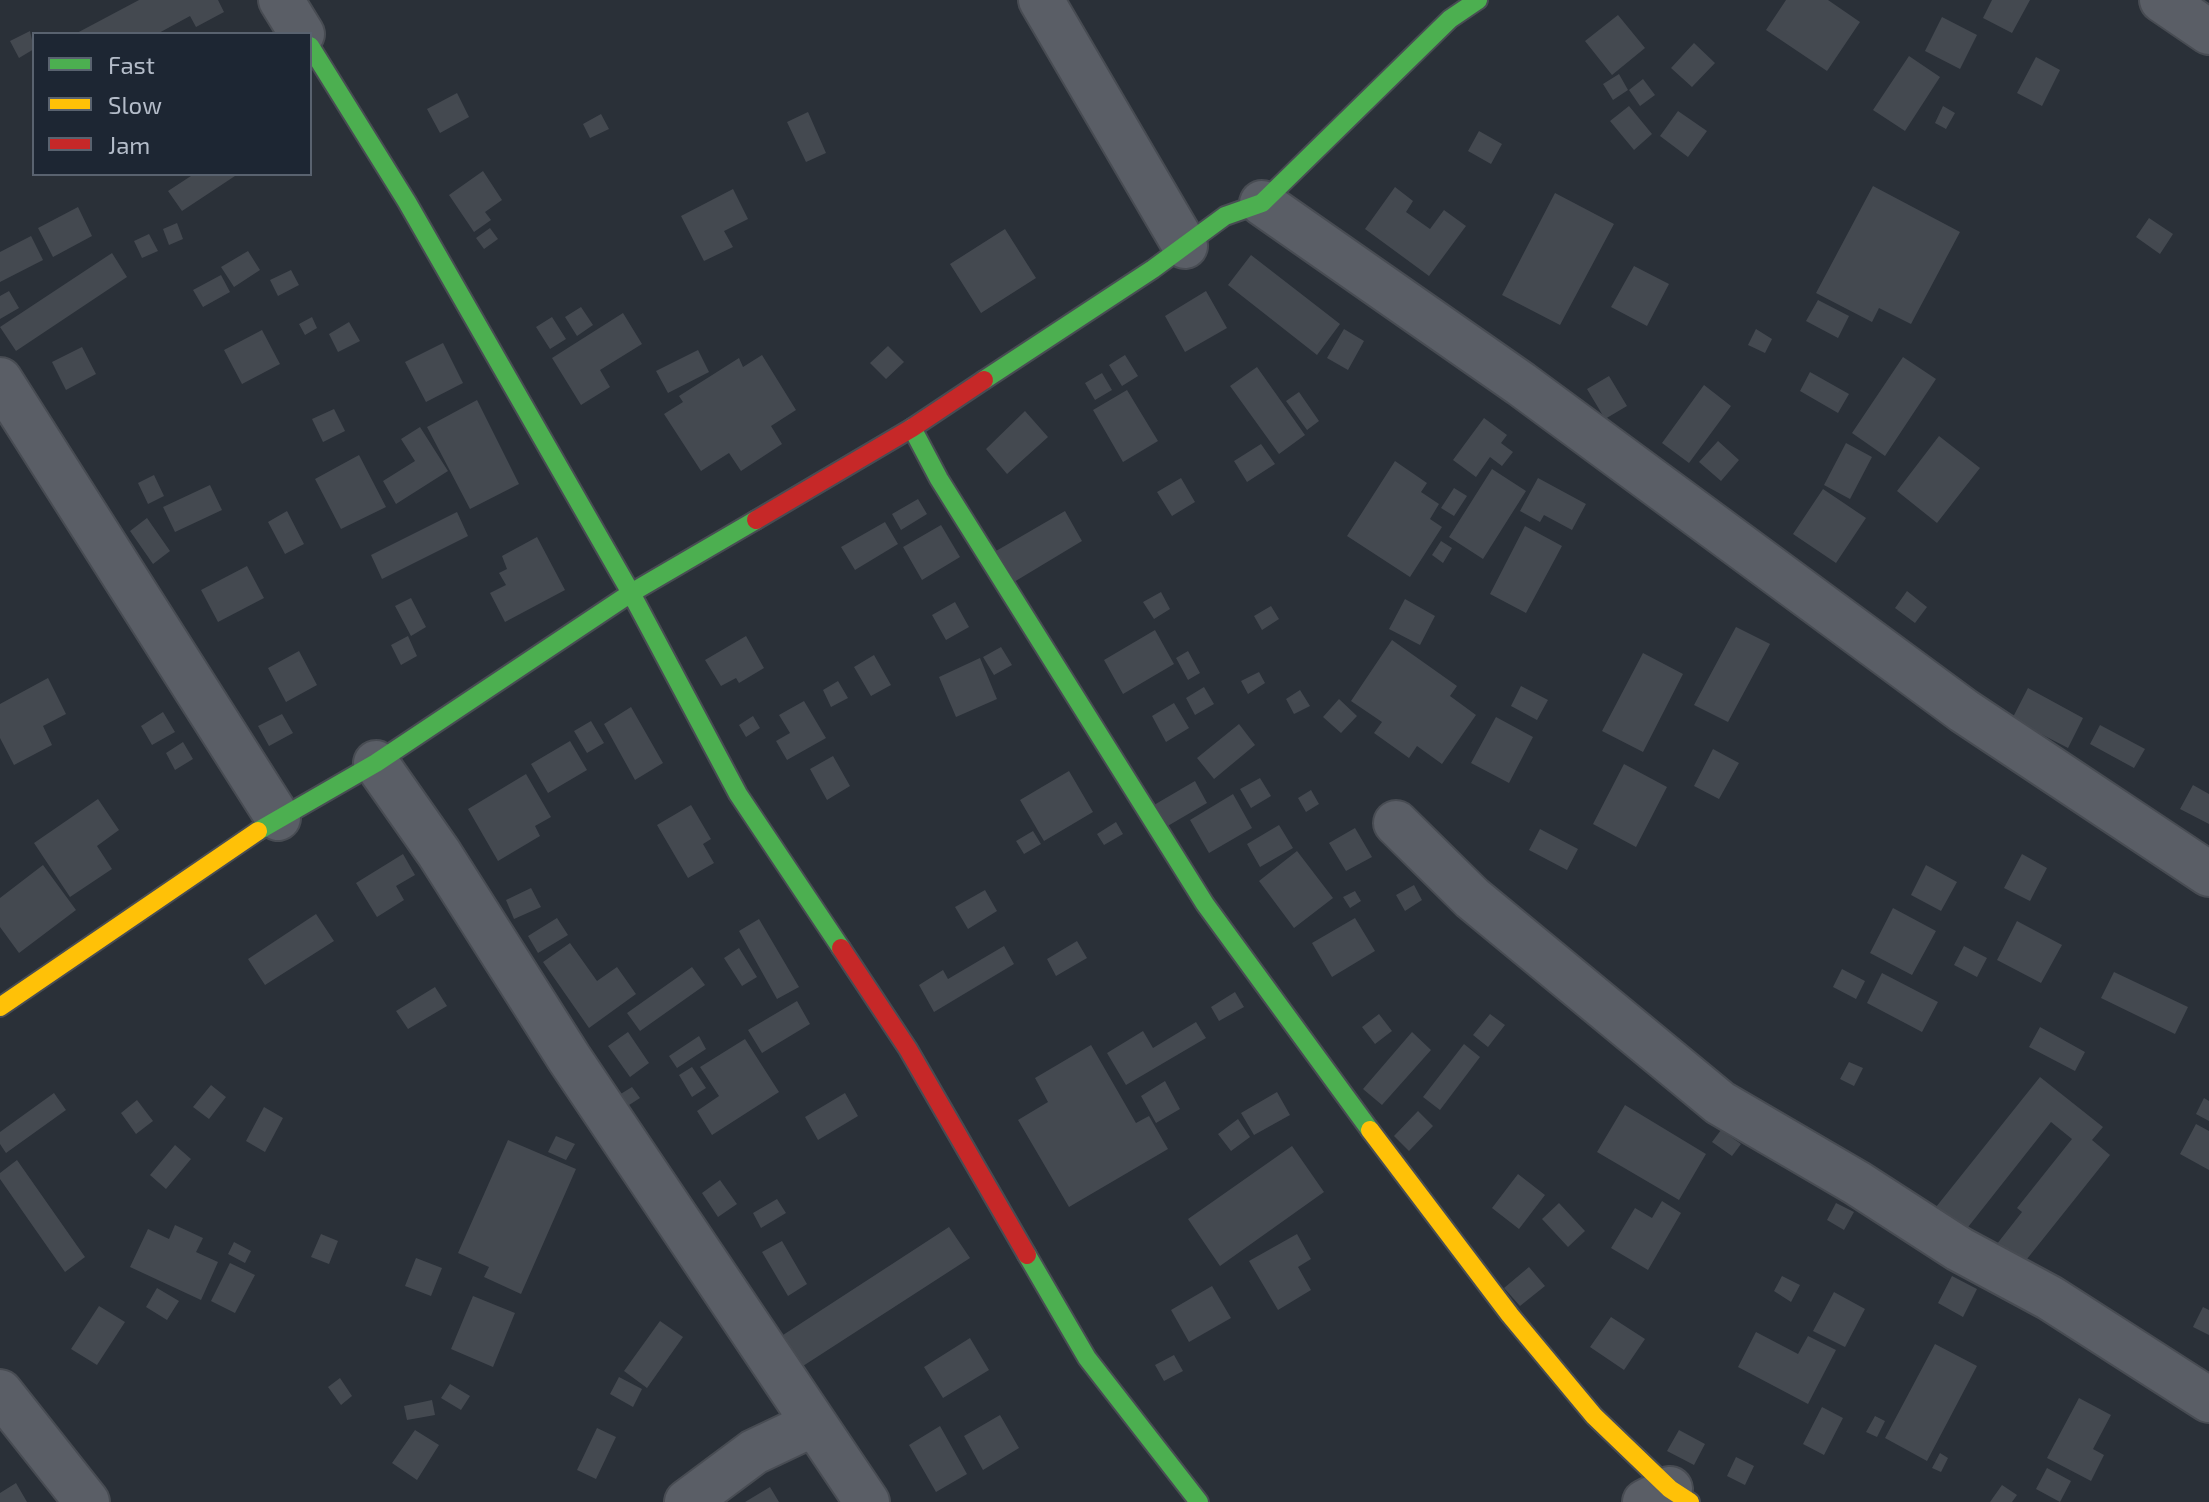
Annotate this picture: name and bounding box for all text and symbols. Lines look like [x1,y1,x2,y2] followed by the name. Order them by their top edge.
[32,32,312,176] legend
[108,50,155,79] text: Fast
[108,90,162,119] text: Slow
[108,130,150,159] text: Jam

